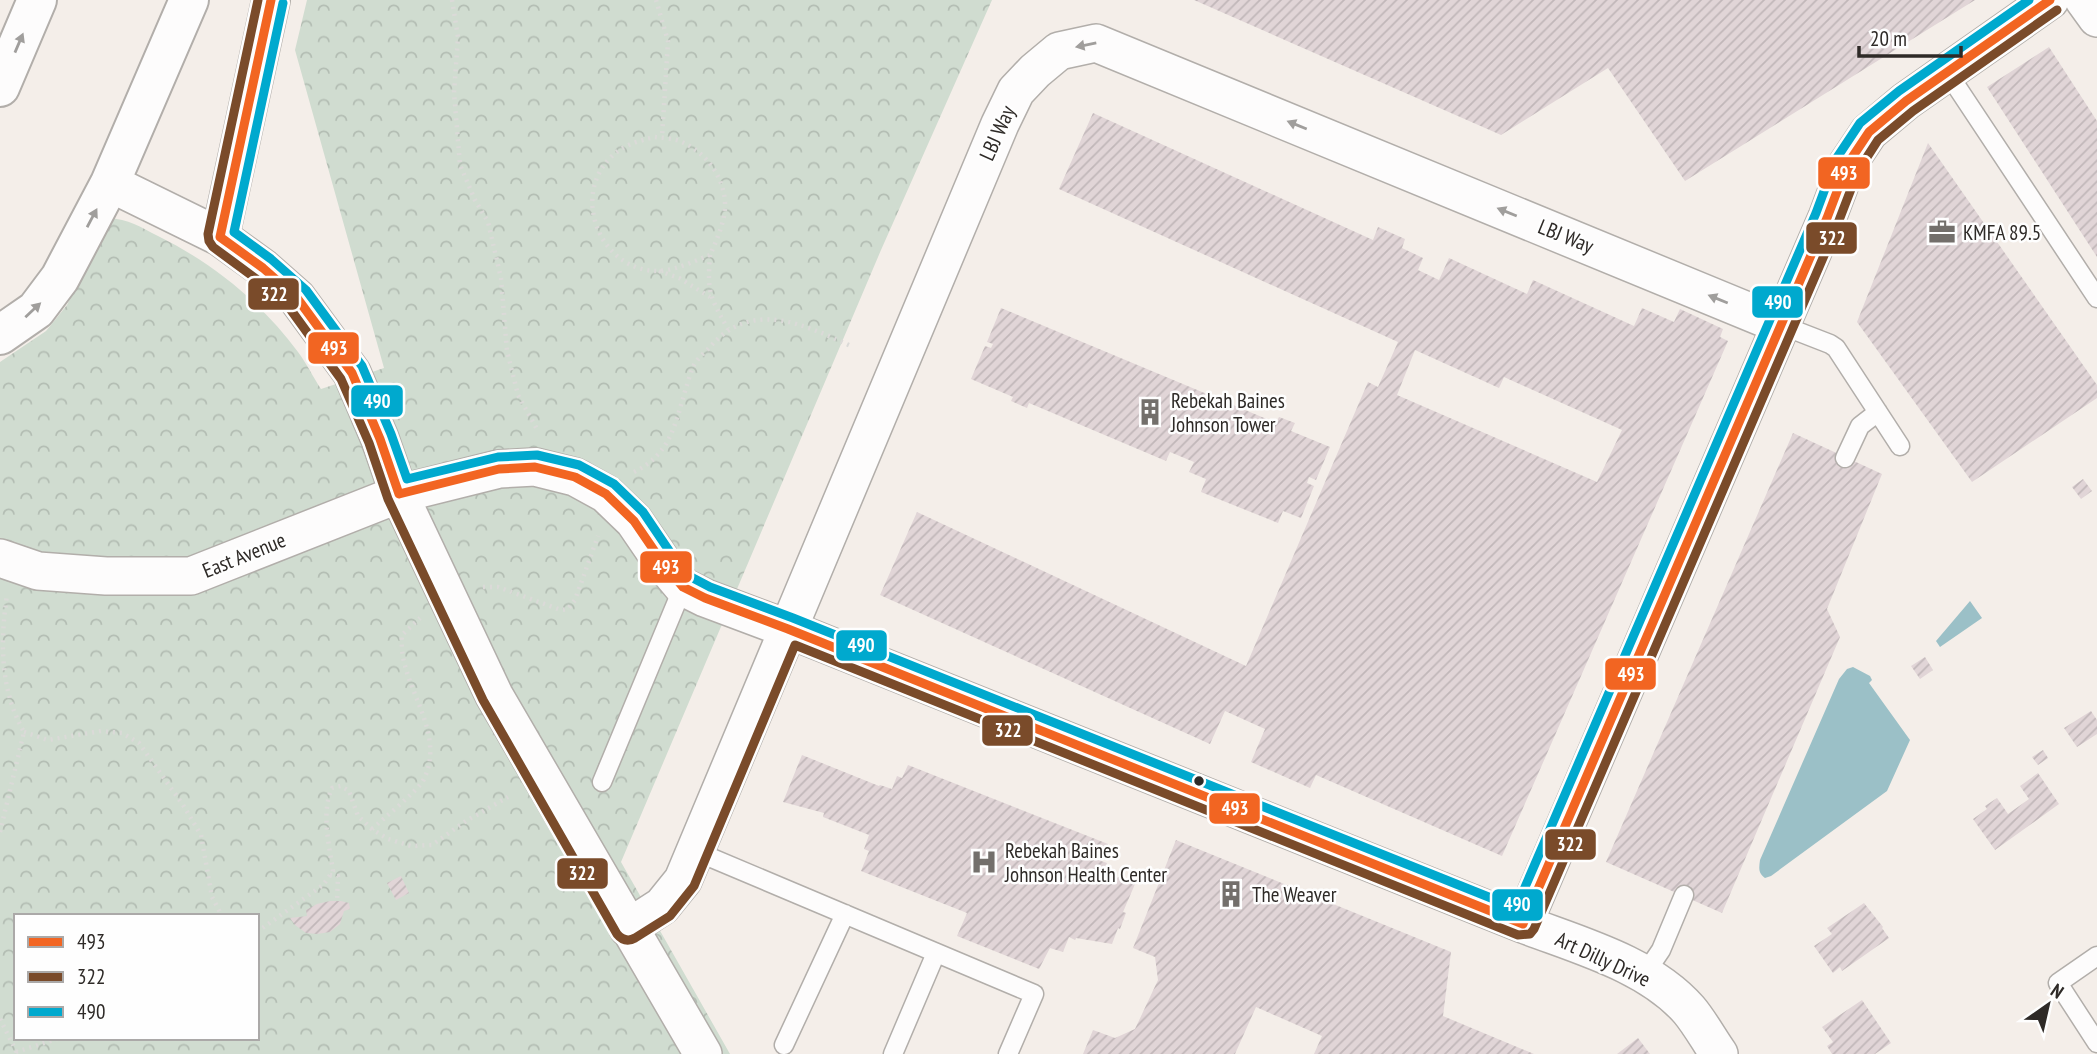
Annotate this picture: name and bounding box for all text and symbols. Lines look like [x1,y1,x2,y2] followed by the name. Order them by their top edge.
[1859,14,1960,58] scale bar
[1870,25,1907,52] text: 20 m
[14,33,25,54] one-way arrow
[1075,40,1097,51] one-way arrow
[973,101,1021,165] street label: LBJ Way
[1286,120,1307,131] one-way arrow
[1817,156,1871,190] line badge: 493
[1830,161,1858,185] text: 493
[1497,206,1518,217] one-way arrow
[86,208,98,227] one-way arrow
[1534,213,1598,259] street label: LBJ Way
[1927,217,1957,247] office icon: KMFA 89.5
[1963,219,2041,246] place label: KMFA 89.5
[1805,221,1858,255] line badge: 322
[1818,226,1846,250] text: 322
[247,277,300,311] line badge: 322
[260,282,288,306] text: 322
[1751,285,1804,319] line badge: 490
[1764,290,1792,314] text: 490
[1707,293,1728,304] one-way arrow
[24,302,42,318] one-way arrow
[307,331,360,365] line badge: 493
[320,336,348,360] text: 493
[350,384,404,418] line badge: 490
[1170,387,1285,438] place label: Rebekah Baines Johnson Tower
[363,389,391,413] text: 490
[1135,397,1165,427] building icon: Rebekah Baines Johnson Tower
[198,526,290,584] street label: East Avenue
[639,550,693,584] line badge: 493
[652,555,680,579] text: 493
[835,629,888,662] line badge: 490
[847,633,875,657] text: 490
[1604,657,1657,691] line badge: 493
[1617,662,1645,686] text: 493
[981,714,1034,747] line badge: 322
[994,718,1022,742] text: 322
[1192,774,1206,788] unlabelled marker
[1208,792,1261,825] line badge: 493
[1221,796,1249,820] text: 493
[1544,828,1597,861] line badge: 322
[1556,832,1584,856] text: 322
[1004,837,1167,888] place label: Rebekah Baines Johnson Health Center
[969,847,999,877] hospital icon: Rebekah Baines Johnson Health Center
[556,857,609,890] line badge: 322
[568,861,596,885] text: 322
[1216,879,1246,909] building icon: The Weaver
[1252,881,1337,908] place label: The Weaver
[1491,888,1544,922] line badge: 490
[1503,892,1531,916] text: 490
[14,914,259,1040] legend
[1551,925,1655,993] street label: Art Dilly Drive
[77,928,105,955] text: 493
[77,963,105,990] text: 322
[2013,970,2083,1040] north arrow
[2047,978,2068,1004] text: N
[77,998,105,1025] text: 490

